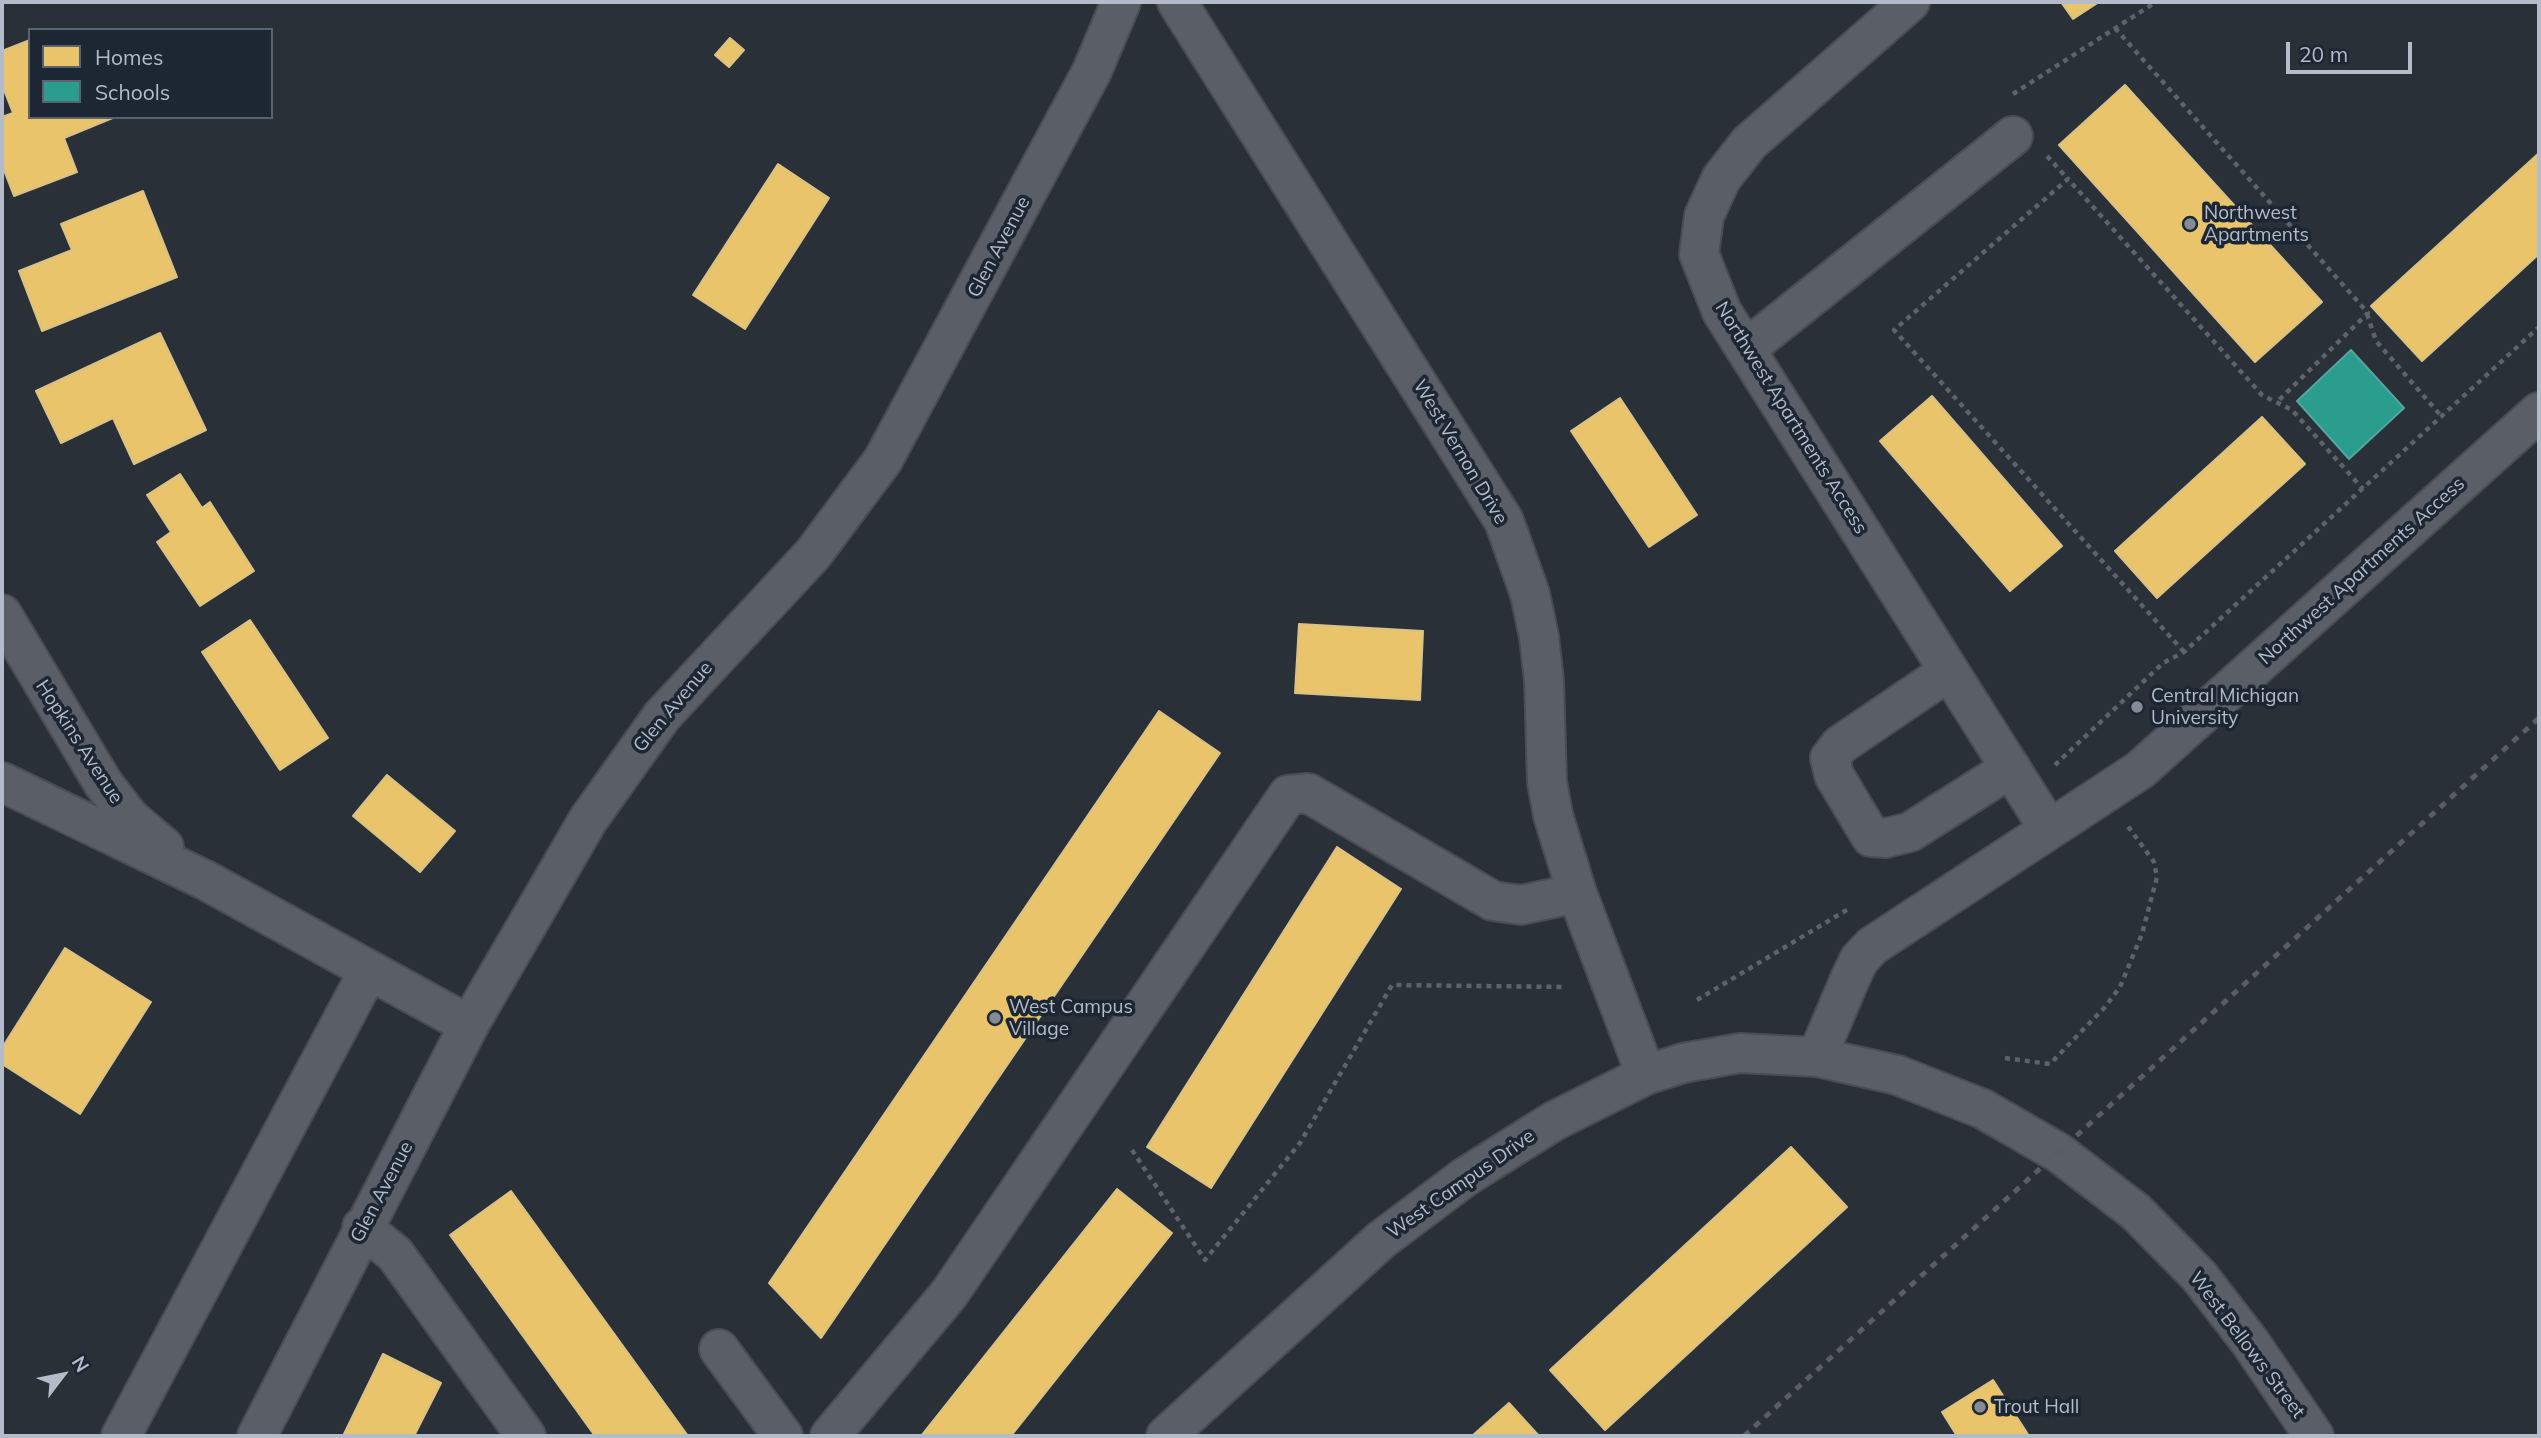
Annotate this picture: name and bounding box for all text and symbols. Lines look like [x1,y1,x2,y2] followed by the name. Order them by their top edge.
[28,28,273,119] legend
[2289,28,2415,72] scale bar
[2299,41,2348,67] text: 20 m
[95,44,163,70] text: Homes
[95,79,170,105] text: Schools
[963,193,1035,301] street label: Glen Avenue
[2204,202,2309,246] place label: Northwest Apartments
[2182,216,2198,232] marker: Northwest Apartments
[1710,298,1872,538] street label: Northwest Apartments Access
[1408,376,1512,528] street label: West Vernon Drive
[2254,472,2470,670] street label: Northwest Apartments Access
[629,657,717,757] street label: Glen Avenue
[31,676,127,808] street label: Hopkins Avenue
[2151,685,2299,729] place label: Central Michigan University
[2129,699,2145,715] marker: Central Michigan University
[1009,996,1133,1040] place label: West Campus Village
[987,1010,1003,1026] marker: West Campus Village
[1383,1125,1539,1243] street label: West Campus Drive
[346,1138,418,1246] street label: Glen Avenue
[2184,1267,2310,1423] street label: West Bellows Street
[28,1340,98,1410] north arrow
[67,1351,95,1376] text: N
[1994,1396,2079,1418] place label: Trout Hall
[1972,1399,1988,1415] marker: Trout Hall

